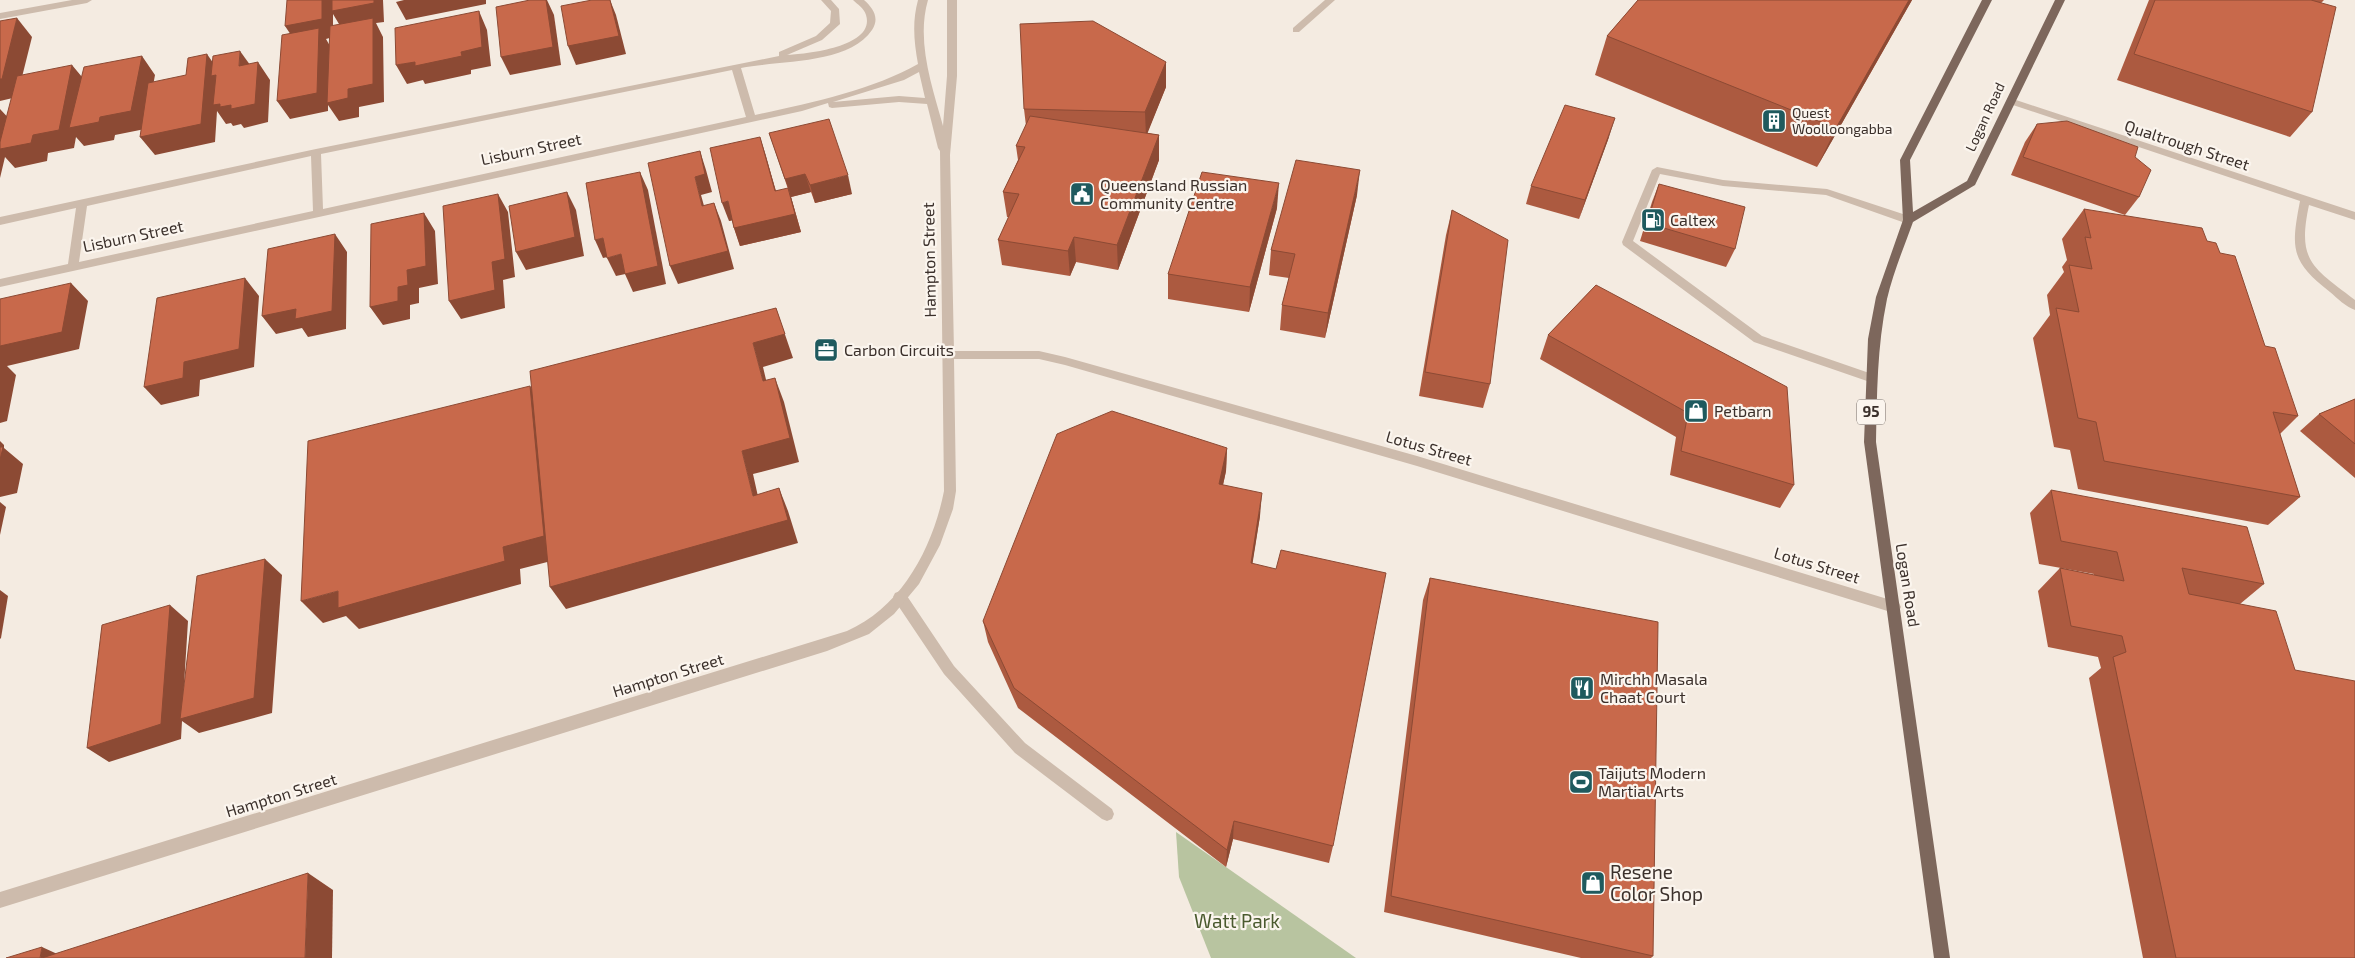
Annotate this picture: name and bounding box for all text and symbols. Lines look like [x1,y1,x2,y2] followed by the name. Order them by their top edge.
[1961,80,2008,154] street label: Logan Road
[1792,104,1892,137] place label: Quest Woolloongabba
[1761,108,1787,134] building icon: Quest Woolloongabba
[2122,115,2252,175] street label: Qualtrough Street
[479,129,583,168] street label: Lisburn Street
[1100,175,1247,212] place label: Queensland Russian Community Centre
[1069,181,1095,207] public building icon: Queensland Russian Community Centre
[918,202,939,318] street label: Hampton Street
[1640,207,1666,233] fuel station icon: Caltex
[1670,210,1716,229] place label: Caltex
[81,216,185,255] street label: Lisburn Street
[813,337,839,363] office icon: Carbon Circuits
[844,340,954,359] place label: Carbon Circuits
[1683,398,1709,424] shop icon: Petbarn
[1857,400,1885,424] road number: 95
[1714,401,1772,420] place label: Petbarn
[1384,426,1474,469] street label: Lotus Street
[1772,542,1862,587] street label: Lotus Street
[1892,542,1924,628] street label: Logan Road
[610,649,726,700] street label: Hampton Street
[1600,669,1707,706] place label: Mirchh Masala Chaat Court
[1569,675,1595,701] restaurant icon: Mirchh Masala Chaat Court
[1598,763,1706,800] place label: Taijuts Modern Martial Arts
[223,769,339,820] street label: Hampton Street
[1568,769,1594,795] sports icon: Taijuts Modern Martial Arts
[1610,860,1703,905] place label: Resene Color Shop
[1580,870,1606,896] shop icon: Resene Color Shop
[1194,909,1280,932] park label: Watt Park

